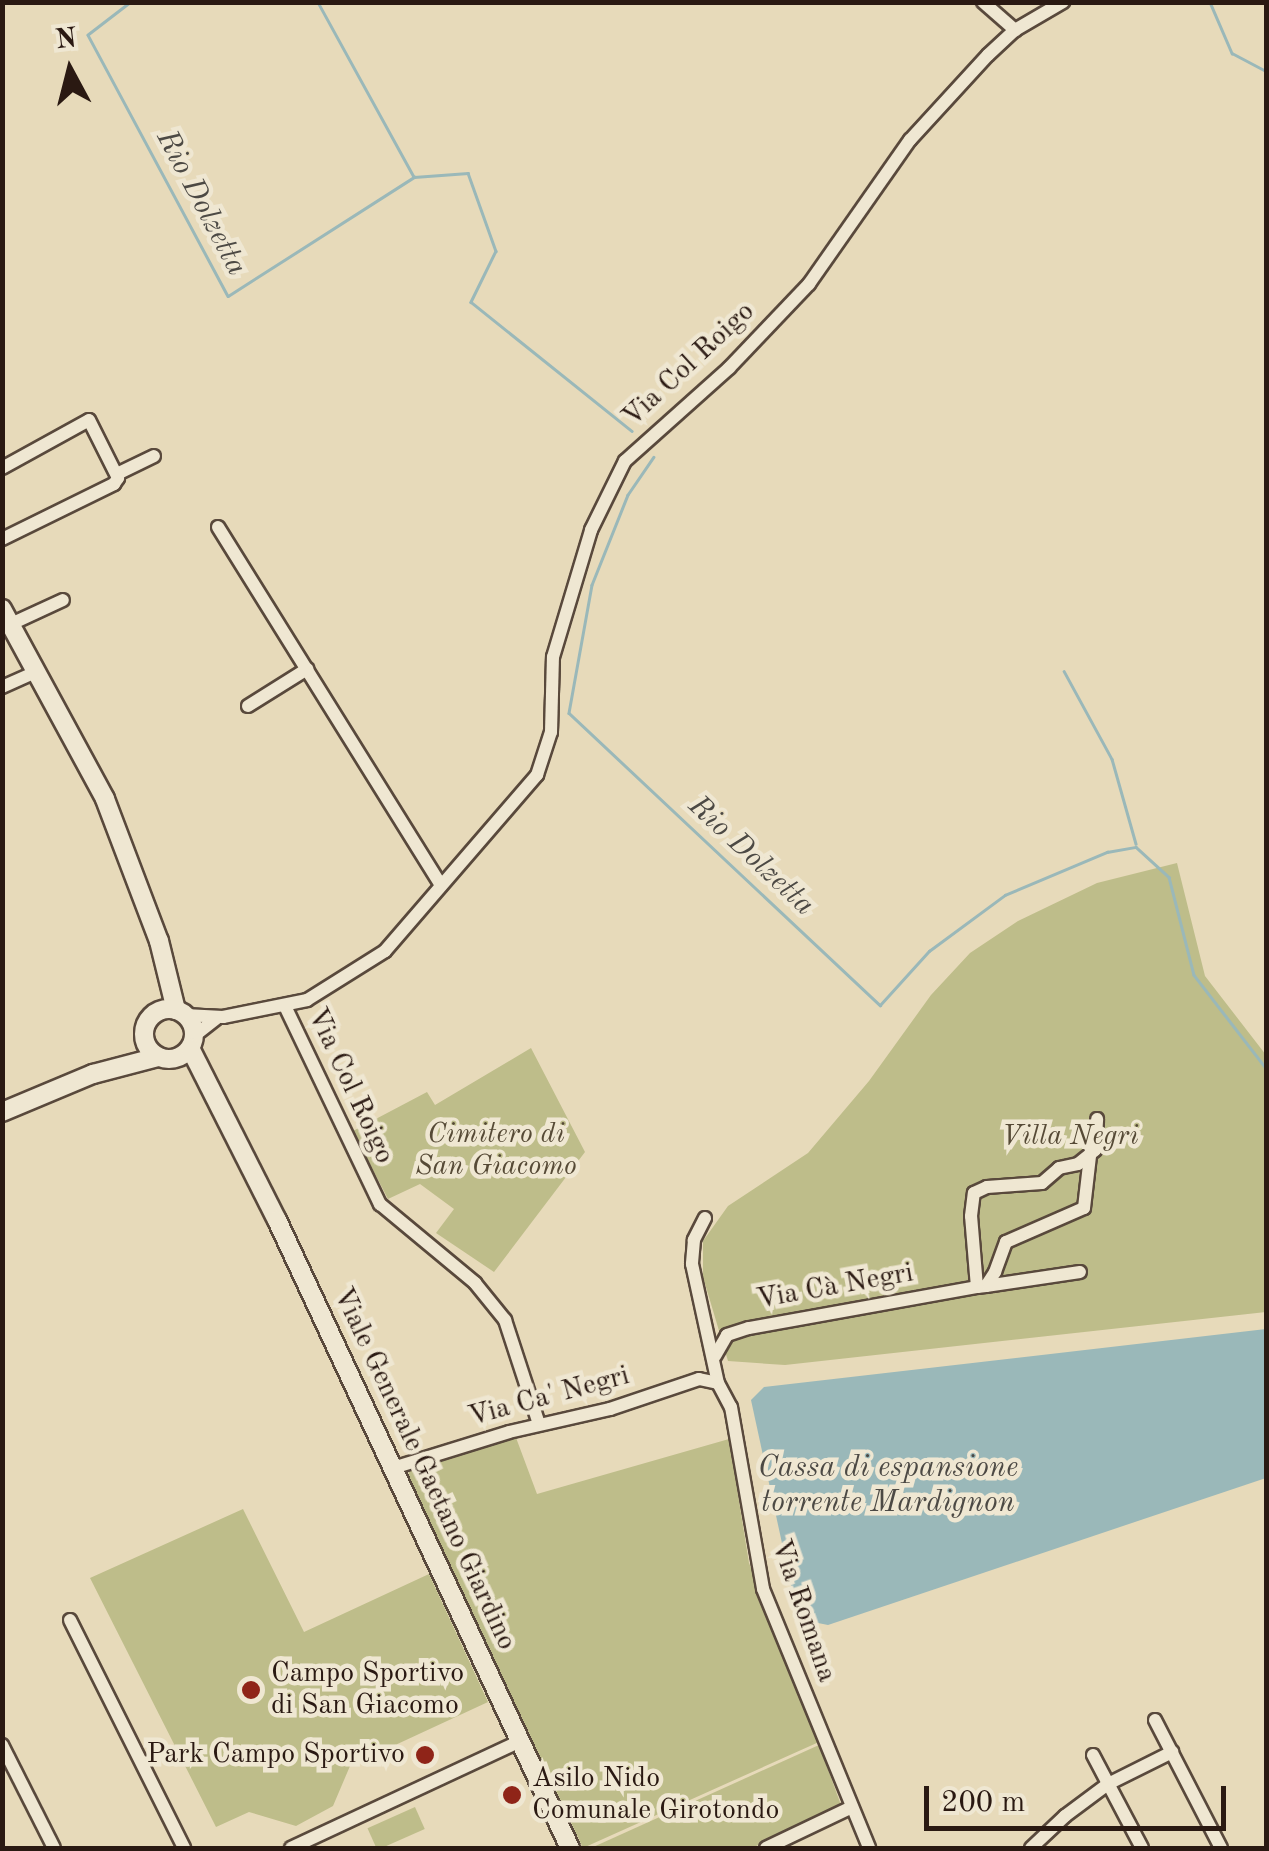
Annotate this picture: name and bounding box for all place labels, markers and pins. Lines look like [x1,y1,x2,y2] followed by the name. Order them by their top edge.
[271,1657,464,1723] place label: Campo Sportivo di San Giacomo
[240,1679,262,1701] marker: Campo Sportivo di San Giacomo
[146,1738,405,1772] place label: Park Campo Sportivo
[414,1744,436,1766] marker: Park Campo Sportivo
[532,1762,779,1828] place label: Asilo Nido Comunale Girotondo
[501,1784,523,1806] marker: Asilo Nido Comunale Girotondo

